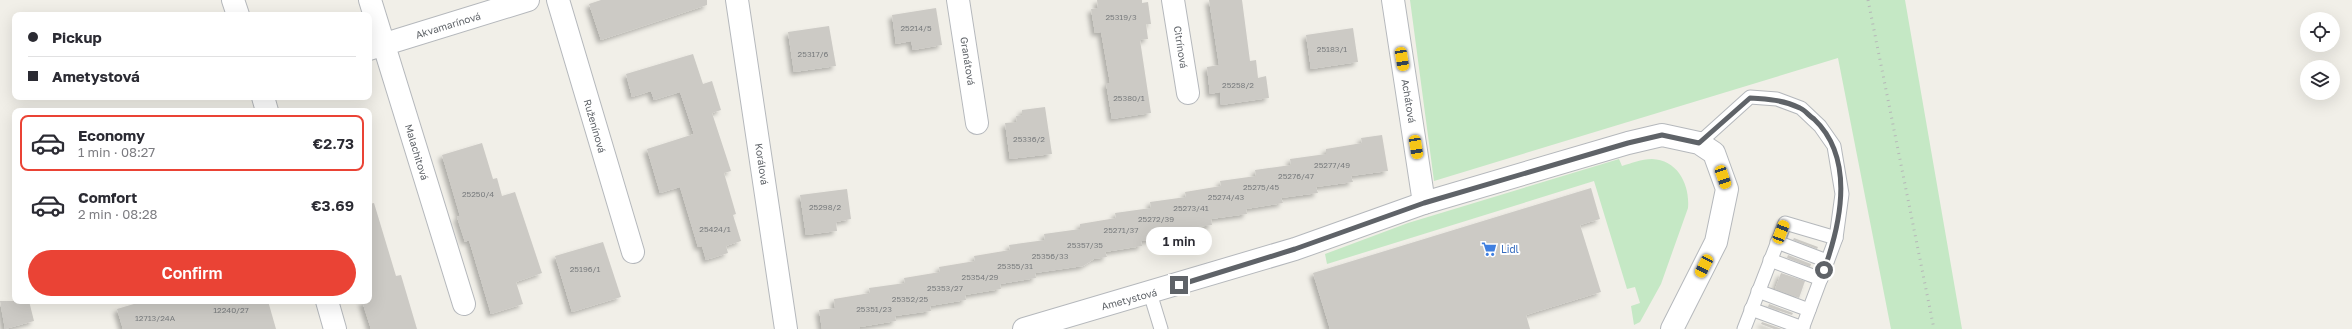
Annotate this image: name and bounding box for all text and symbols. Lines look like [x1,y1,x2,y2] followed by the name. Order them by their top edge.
[414,9,482,41] street label: Akvamarínová
[1105,12,1137,22] house number: 25319/3
[2300,12,2340,100] map controls
[2300,12,2340,52] button: locate
[900,23,932,33] house number: 25214/5
[1172,25,1190,69] street label: Citrínová
[52,28,102,46] text: Pickup
[958,36,978,86] street label: Granátová
[1317,44,1347,54] house number: 25183/1
[1394,46,1410,72] car
[798,49,829,59] house number: 25317/6
[2300,60,2340,100] button: layers
[52,67,140,85] text: Ametystová
[1400,78,1418,124] street label: Achátová
[1222,80,1254,90] house number: 25258/2
[1113,93,1145,103] house number: 25380/1
[582,98,608,154] street label: Ruženínová
[403,122,431,182] street label: Malachitová
[30,125,66,161] icon: car
[78,126,145,144] text: Economy
[313,134,354,152] text: €2.73
[1013,134,1045,144] house number: 25336/2
[1408,134,1424,160] car
[753,142,771,186] street label: Korálová
[78,144,155,160] text: 1 min · 08:27
[1314,160,1350,170] house number: 25277/49
[1713,164,1733,190] car
[1278,171,1314,181] house number: 25276/47
[1243,182,1279,192] house number: 25275/45
[30,187,66,223] icon: car
[78,188,137,206] text: Comfort
[462,189,494,199] house number: 25250/4
[1208,192,1245,202] house number: 25274/43
[311,196,354,214] text: €3.69
[809,202,841,212] house number: 25298/2
[1173,203,1209,213] house number: 25273/41
[78,206,158,222] text: 2 min · 08:28
[1138,214,1174,224] house number: 25272/39
[1771,219,1791,245] car
[699,224,731,234] house number: 25424/1
[1104,225,1138,235] house number: 25271/37
[1146,227,1212,255] callout: 1 min
[1163,233,1195,249] text: 1 min
[1067,240,1103,250] house number: 25357/35
[1480,240,1498,258] supermarket icon: Lidl
[1501,243,1519,255] place label: Lidl
[28,250,356,296] button: Confirm
[1032,251,1069,261] house number: 25356/33
[1693,253,1715,279] car
[997,261,1033,271] house number: 25355/31
[1815,261,1833,279] route start
[570,264,600,274] house number: 25196/1
[962,272,999,282] house number: 25354/29
[1170,276,1188,294] route end
[927,283,963,293] house number: 25353/27
[1100,286,1158,312] street label: Ametystová
[892,294,929,304] house number: 25352/25
[856,304,892,314] house number: 25351/23
[213,305,249,315] house number: 12240/27
[135,313,176,323] house number: 12713/24A

